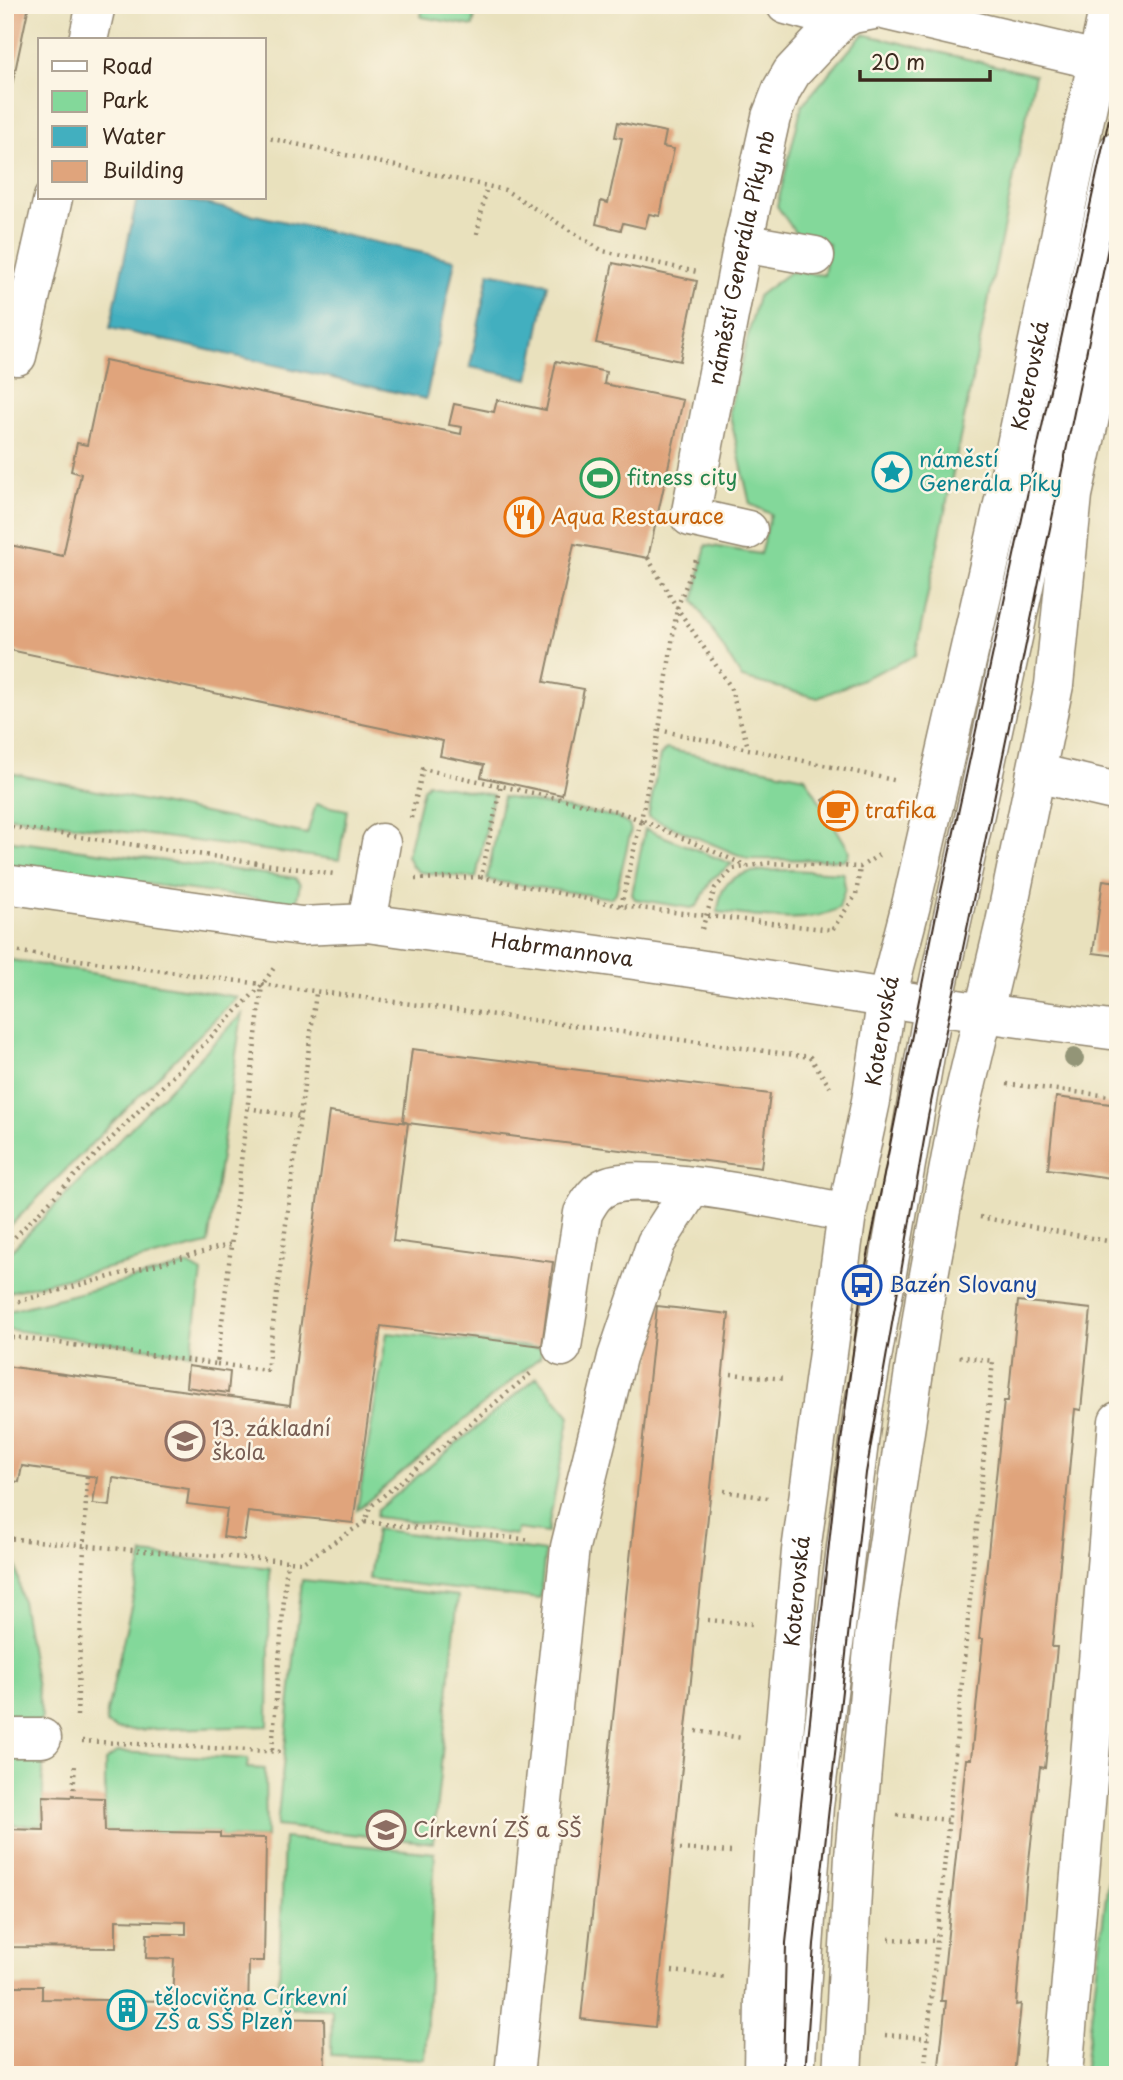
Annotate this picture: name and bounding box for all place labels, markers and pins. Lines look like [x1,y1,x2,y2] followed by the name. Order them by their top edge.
[919,442,1062,498] place label: náměstí Generála Píky
[871,451,913,493] place icon: náměstí Generála Píky
[579,457,621,499] sports icon: fitness city
[627,460,738,492] place label: fitness city
[503,496,545,538] restaurant icon: Aqua Restaurace
[551,499,724,531] place label: Aqua Restaurace
[817,790,859,832] cafe icon: trafika
[865,793,937,825] place label: trafika
[841,1264,883,1306] bus stop icon: Bazén Slovany
[889,1267,1037,1299] place label: Bazén Slovany
[212,1411,331,1467] place label: 13. základní škola
[164,1420,206,1462] school or university icon: 13. základní škola
[365,1809,407,1851] school or university icon: Církevní ZŠ a SŠ
[413,1812,582,1844] place label: Církevní ZŠ a SŠ
[154,1980,347,2036] place label: tělocvična Církevní ZŠ a SŠ Plzeň
[106,1989,148,2031] building icon: tělocvična Církevní ZŠ a SŠ Plzeň

